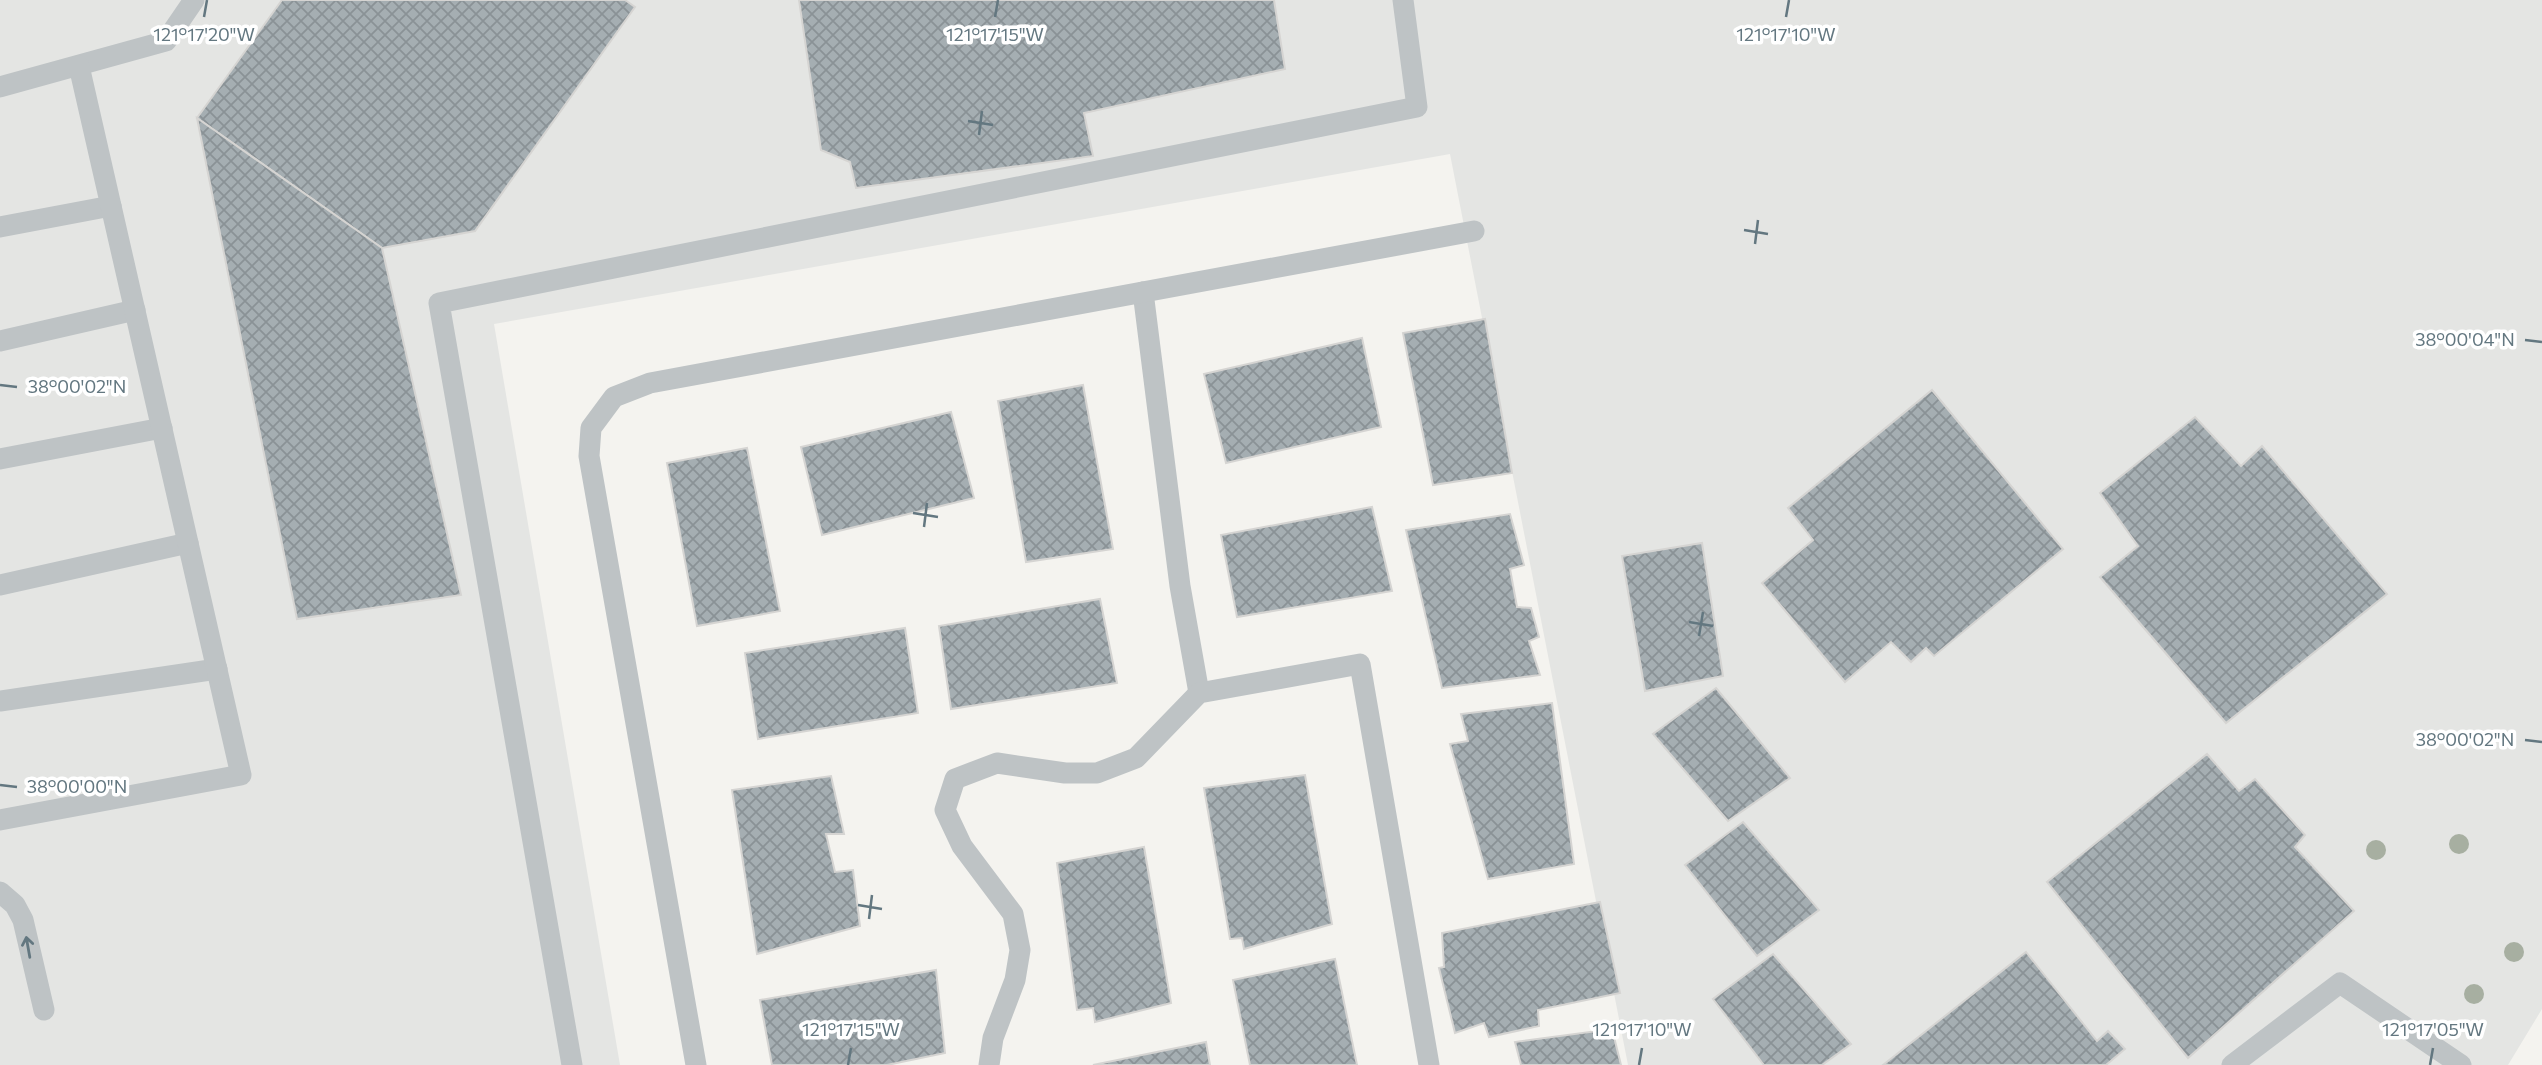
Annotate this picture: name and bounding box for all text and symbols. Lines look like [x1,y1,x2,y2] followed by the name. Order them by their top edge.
[153,23,255,45] text: 121°17'20"W
[946,23,1044,45] text: 121°17'15"W
[1736,23,1836,45] text: 121°17'10"W
[2415,328,2515,350] text: 38°00'04"N
[28,375,126,397] text: 38°00'02"N
[2416,728,2514,750] text: 38°00'02"N
[27,775,127,797] text: 38°00'00"N
[21,936,34,959] one-way arrow
[802,1018,900,1040] text: 121°17'15"W
[1592,1018,1692,1040] text: 121°17'10"W
[2382,1018,2484,1040] text: 121°17'05"W

